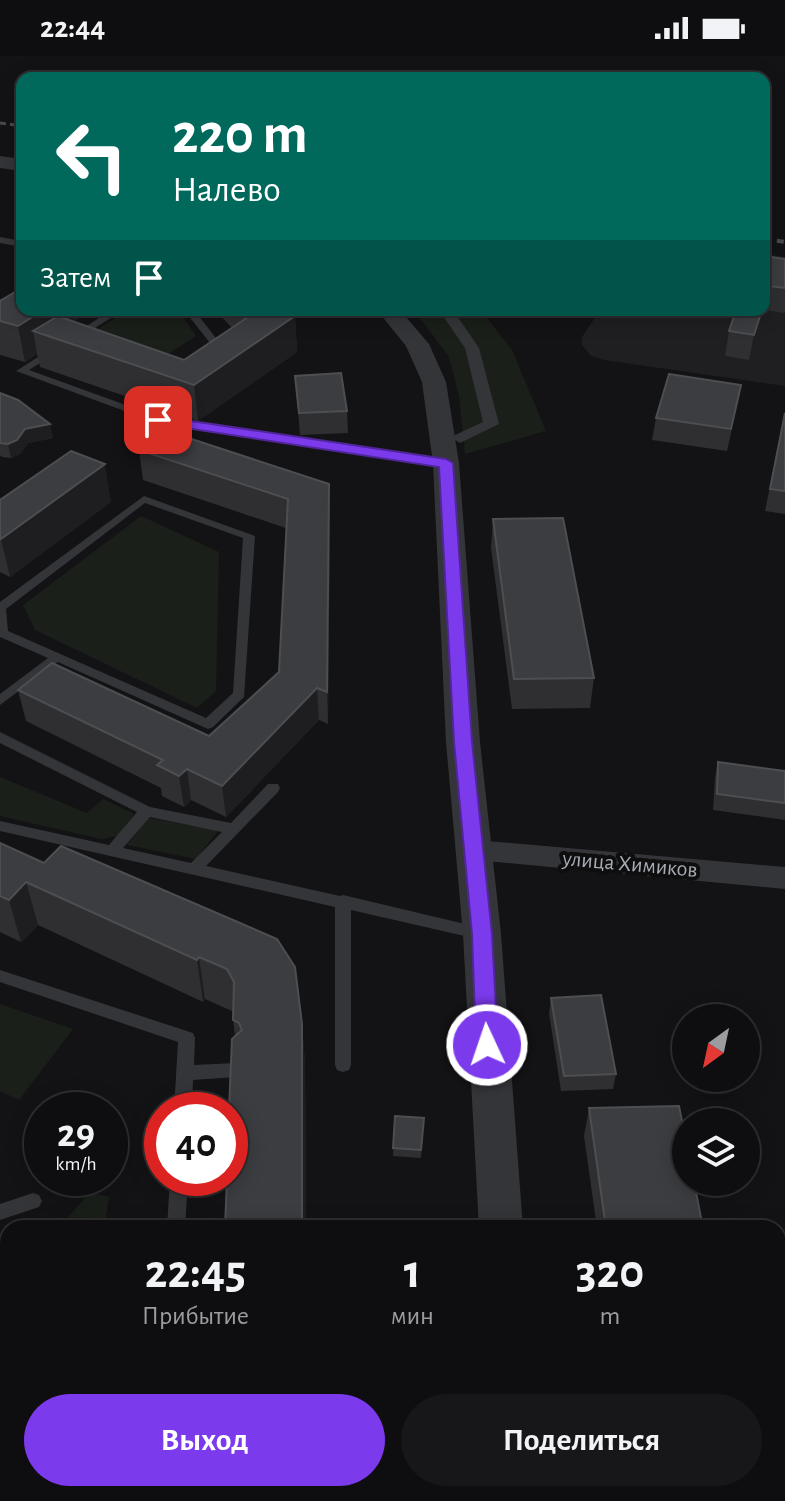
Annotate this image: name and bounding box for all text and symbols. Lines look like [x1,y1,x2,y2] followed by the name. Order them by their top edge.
[40,13,105,43] text: 22:44
[40,104,144,208] icon: left
[172,107,308,163] text: 220 m
[172,172,281,208] text: Налево
[127,256,171,300] icon: arrive
[40,263,111,293] text: Затем
[124,386,192,454] pin
[136,398,180,442] icon: arrive
[561,847,698,881] street label: улица Химиков
[445,1003,529,1087] position arrow
[672,1004,760,1092] north arrow
[672,1004,760,1196] map controls
[144,1092,248,1196] speed limit sign: 40
[672,1108,760,1196] button: layers
[57,1114,95,1154] text: 29
[55,1154,97,1174] text: km/h
[145,1249,246,1297] text: 22:45
[404,1249,421,1297] text: 1
[576,1249,644,1297] text: 320
[142,1303,249,1329] text: Прибытие
[391,1303,434,1329] text: мин
[600,1303,620,1329] text: m
[24,1394,385,1486] button: Выход
[401,1394,762,1486] button: Поделиться

